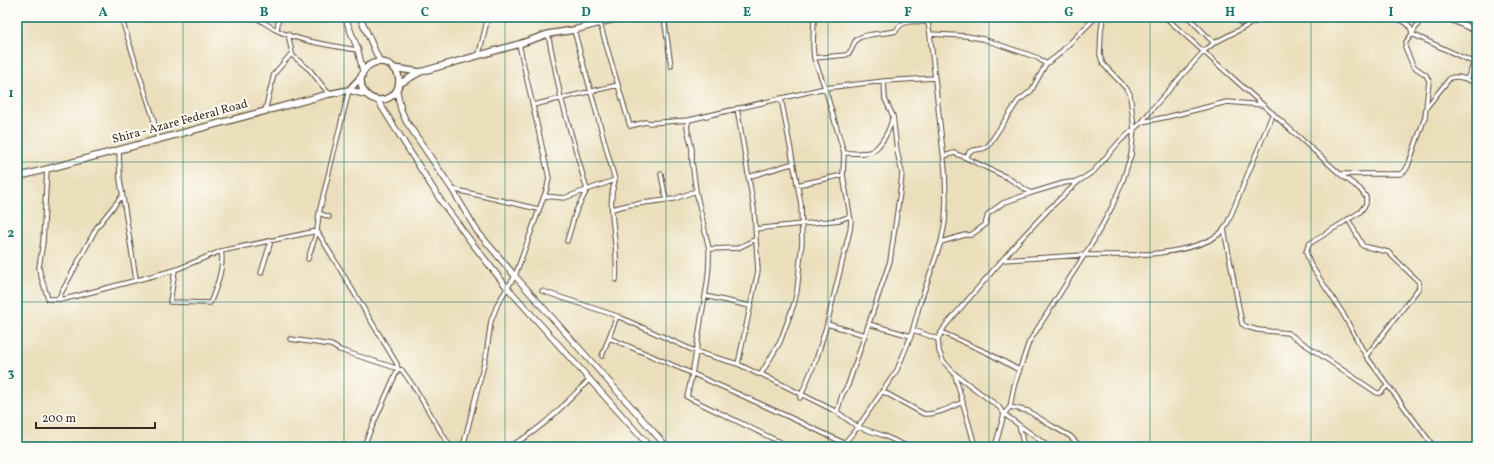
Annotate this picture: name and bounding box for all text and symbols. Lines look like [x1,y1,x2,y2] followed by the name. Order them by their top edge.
[98,4,108,22] text: A
[260,4,269,22] text: B
[421,4,429,22] text: C
[581,4,591,22] text: D
[743,4,751,22] text: E
[904,4,912,22] text: F
[1064,4,1074,22] text: G
[1225,4,1235,22] text: H
[1389,4,1394,22] text: I
[8,85,14,103] text: 1
[110,96,250,148] street label: Shira - Azare Federal Road
[8,225,15,243] text: 2
[8,365,15,383] text: 3
[36,404,155,430] scale bar
[42,411,76,427] text: 200 m

